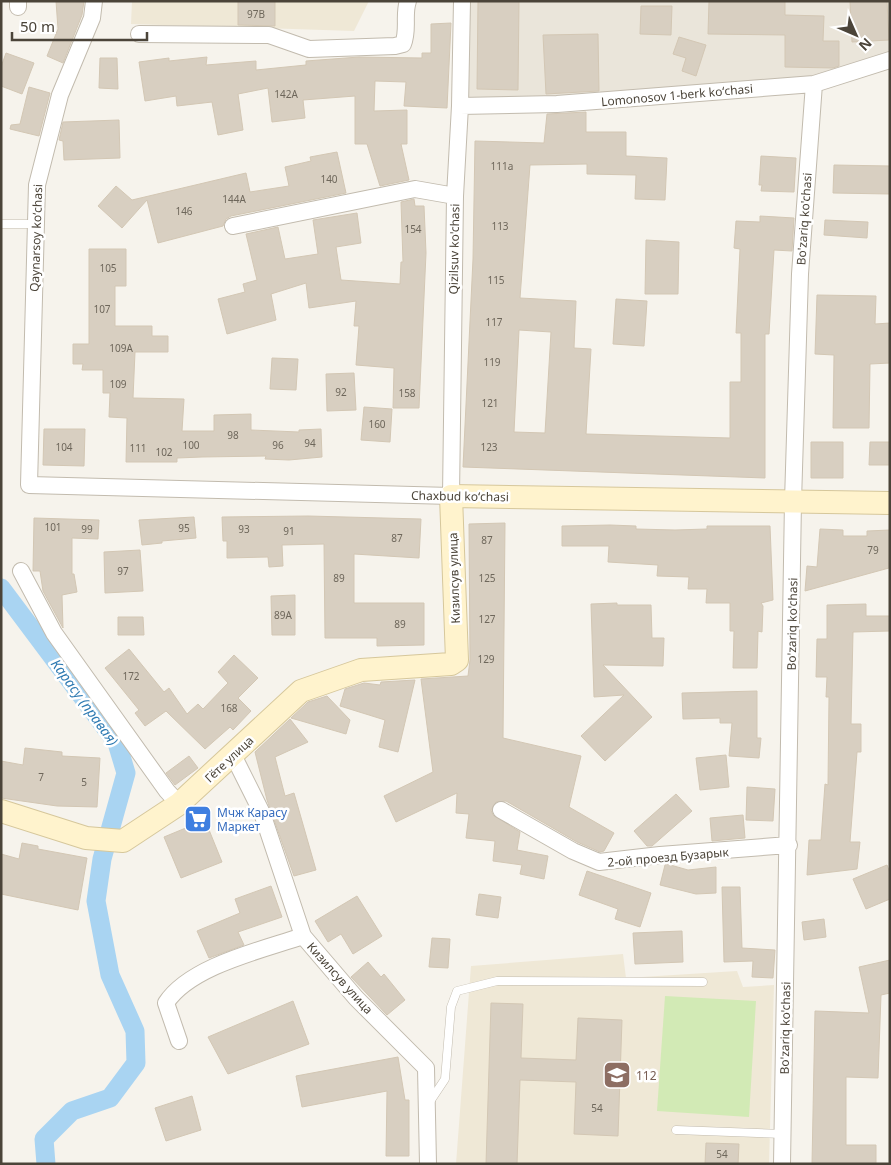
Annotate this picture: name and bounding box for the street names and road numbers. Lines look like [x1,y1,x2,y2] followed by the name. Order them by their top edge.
[600,80,754,110] street label: Lomonosov 1-berk koʻchasi
[792,172,816,266] street label: Bo'zariq ko'chasi
[26,184,46,292] street label: Qaynarsoy koʻchasi
[445,203,463,295] street label: Qizilsuv ko'chasi
[411,487,509,505] street label: Chaxbud koʻchasi
[444,532,464,624] street label: Кизилсув улица
[783,577,801,671] street label: Bo'zariq ko'chasi
[201,732,257,786] street label: Гёте улица
[607,843,730,871] street label: 2-ой проезд Бузарык
[303,938,377,1018] street label: Кизилсув улица
[776,981,794,1075] street label: Bo'zariq ko'chasi

